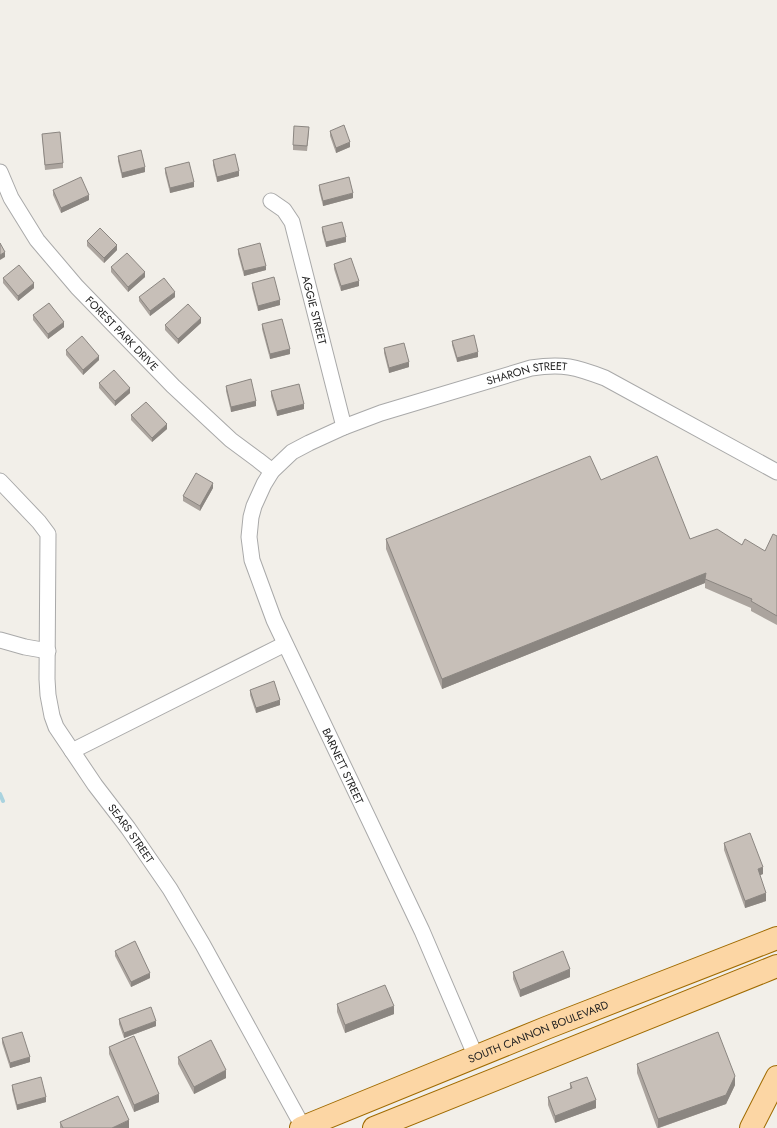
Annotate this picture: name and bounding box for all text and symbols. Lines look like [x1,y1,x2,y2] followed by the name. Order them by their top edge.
[298,274,331,346] street label: AGGIE STREET
[82,292,162,374] street label: FOREST PARK DRIVE
[484,358,568,389] street label: SHARON STREET
[318,725,368,807] street label: BARNETT STREET
[104,800,158,866] street label: SEARS STREET
[466,996,611,1067] street label: SOUTH CANNON BOULEVARD

